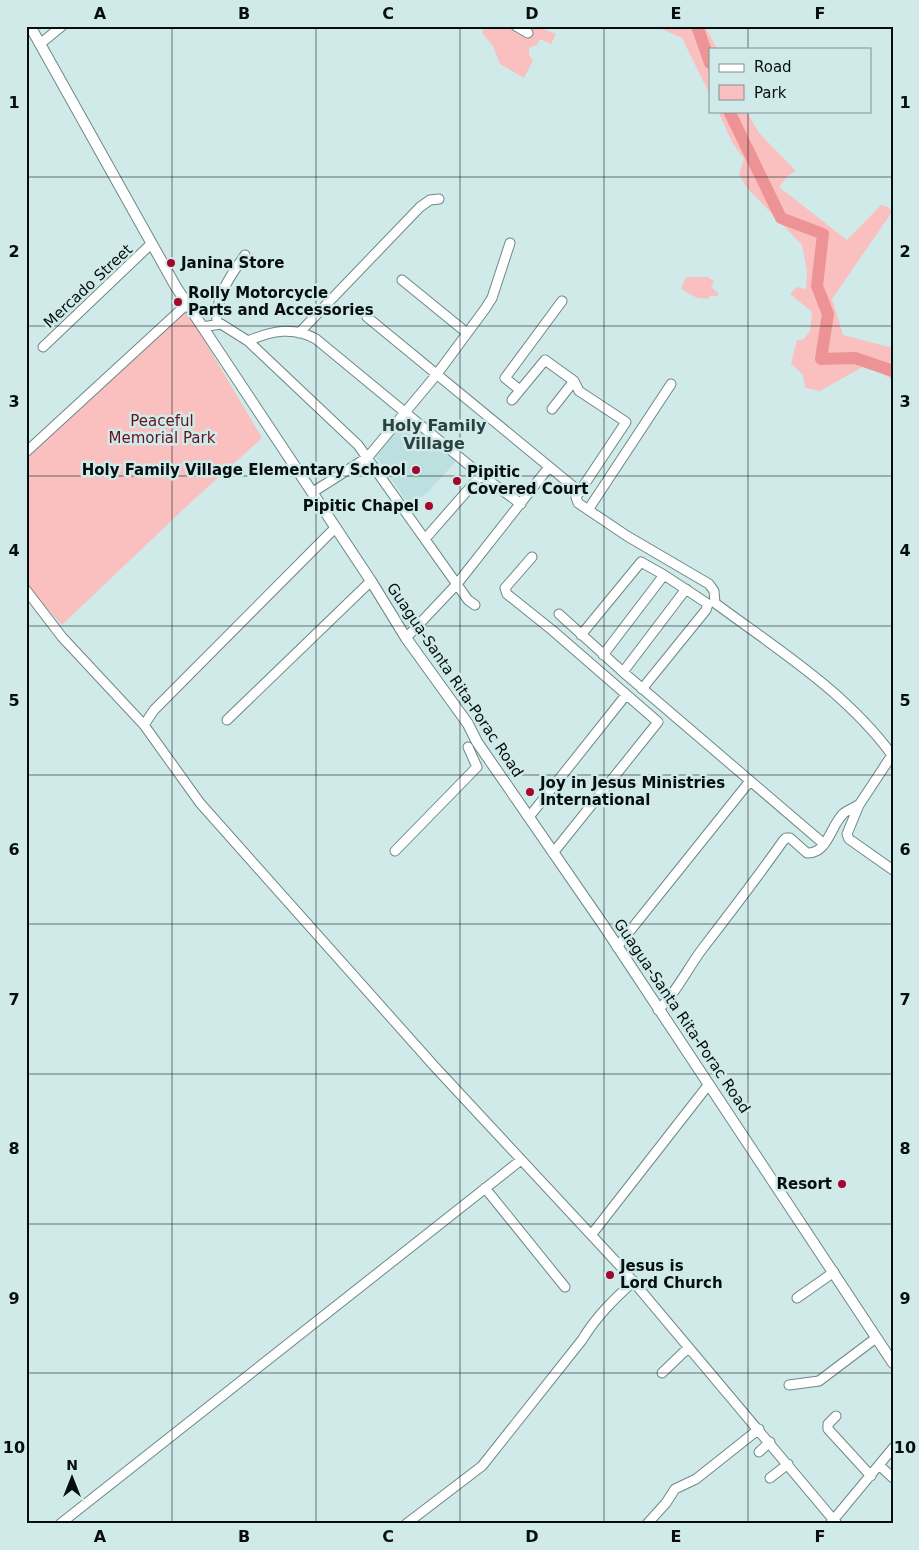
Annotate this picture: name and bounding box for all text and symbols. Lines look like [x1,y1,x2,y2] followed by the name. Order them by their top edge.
[94,4,107,23] text: A
[238,4,250,23] text: B
[382,4,394,23] text: C
[525,4,539,23] text: D
[671,4,681,23] text: E
[815,4,825,23] text: F
[709,48,872,112] legend
[754,58,792,76] text: Road
[754,84,787,102] text: Park
[8,93,20,112] text: 1
[899,93,911,112] text: 1
[40,240,136,332] street label: Mercado Street
[8,242,20,261] text: 2
[899,242,911,261] text: 2
[180,254,284,272] place label: Janina Store
[165,257,177,269] marker: Janina Store
[188,284,374,319] place label: Rolly Motorcycle Parts and Accessories
[172,296,184,308] marker: Rolly Motorcycle Parts and Accessories
[8,392,20,411] text: 3
[899,392,911,411] text: 3
[109,412,216,447] park label: Peaceful Memorial Park
[382,416,487,453] district label: Holy Family Village
[82,461,406,479] place label: Holy Family Village Elementary School
[467,463,588,498] place label: Pipitic Covered Court
[410,464,422,476] marker: Holy Family Village Elementary School
[451,475,463,487] marker: Pipitic Covered Court
[303,497,419,515] place label: Pipitic Chapel
[423,500,435,512] marker: Pipitic Chapel
[8,541,20,560] text: 4
[899,541,911,560] text: 4
[383,579,527,781] street label: Guagua-Santa Rita-Porac Road
[8,691,20,710] text: 5
[899,691,911,710] text: 5
[539,774,725,809] place label: Joy in Jesus Ministries International
[524,786,536,798] marker: Joy in Jesus Ministries International
[8,840,20,859] text: 6
[899,840,911,859] text: 6
[610,915,754,1117] street label: Guagua-Santa Rita-Porac Road
[8,990,20,1009] text: 7
[899,990,911,1009] text: 7
[8,1139,20,1158] text: 8
[899,1139,911,1158] text: 8
[776,1175,832,1193] place label: Resort
[836,1178,848,1190] marker: Resort
[619,1257,723,1292] place label: Jesus is Lord Church
[604,1269,616,1281] marker: Jesus is Lord Church
[8,1289,20,1308] text: 9
[899,1289,911,1308] text: 9
[3,1438,25,1457] text: 10
[894,1438,916,1457] text: 10
[48,1452,98,1502] north arrow
[66,1457,78,1473] text: N
[94,1527,107,1546] text: A
[238,1527,250,1546] text: B
[382,1527,394,1546] text: C
[525,1527,539,1546] text: D
[671,1527,681,1546] text: E
[815,1527,825,1546] text: F

